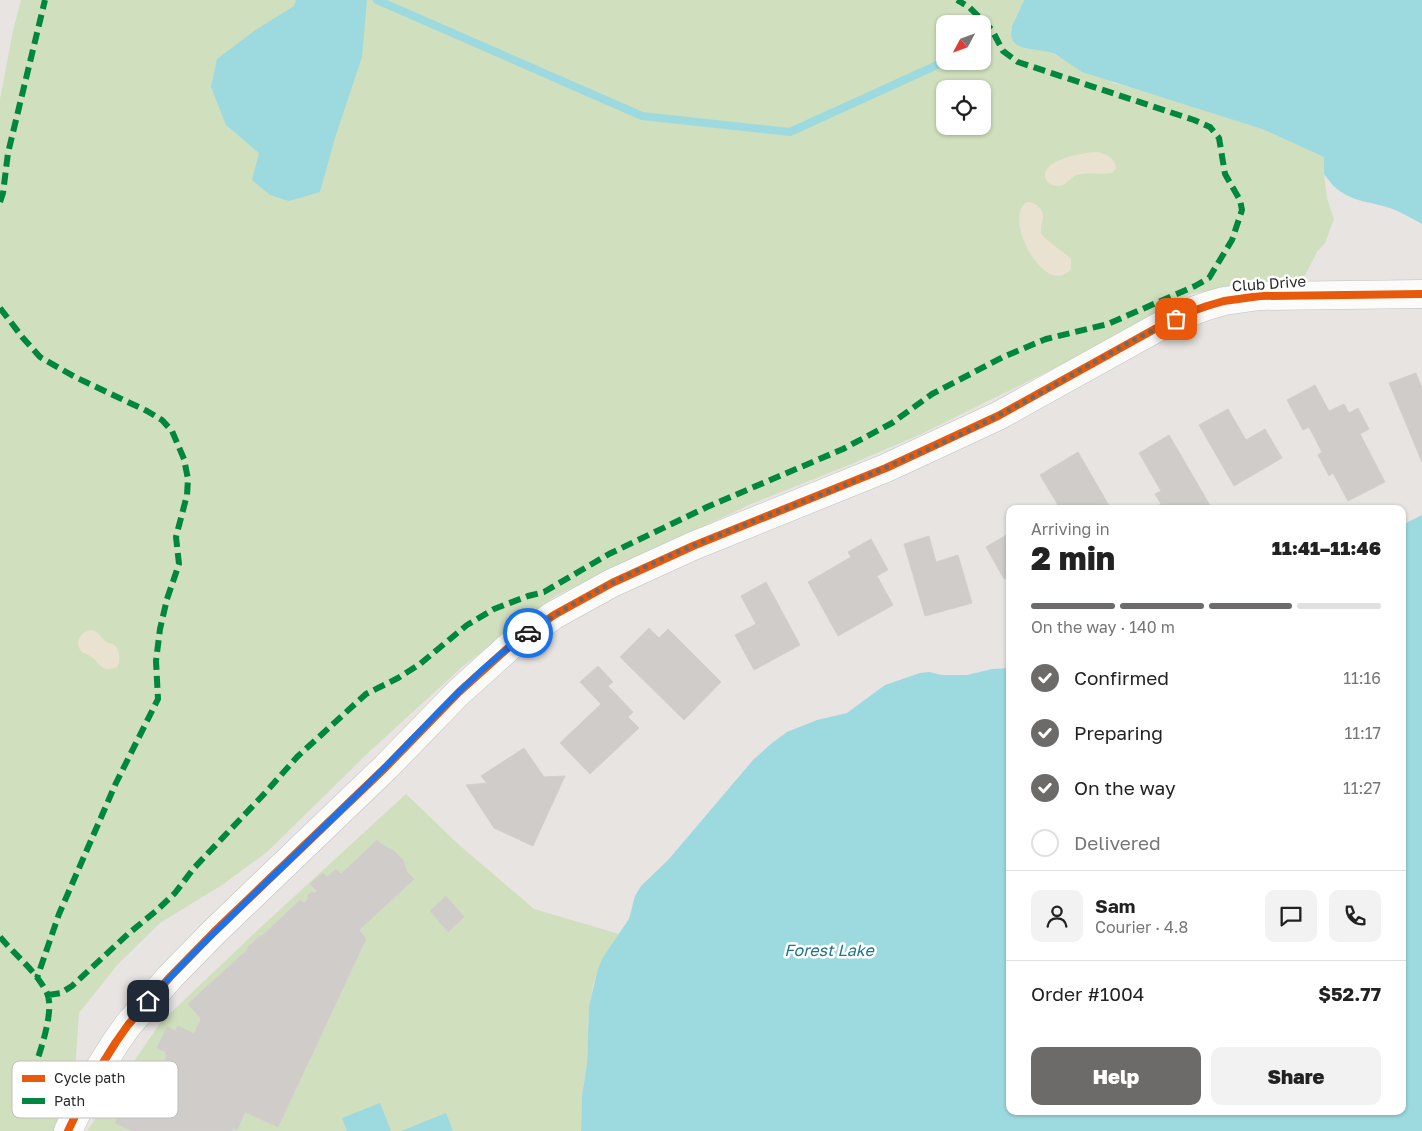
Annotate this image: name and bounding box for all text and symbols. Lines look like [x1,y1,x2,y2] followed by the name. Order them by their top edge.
[936,15,991,70] north arrow
[936,15,991,135] map controls
[936,80,991,135] button: locate
[1231,271,1307,295] street label: Club Drive
[1155,298,1197,340] pin
[1162,305,1190,333] icon: bag
[1031,519,1110,539] text: Arriving in
[1272,536,1381,559] text: 11:41–11:46
[1031,539,1115,577] text: 2 min
[503,608,553,658] courier
[1031,617,1175,637] text: On the way · 140 m
[514,619,542,647] icon: car
[1031,664,1059,692] icon: check
[1074,666,1169,689] text: Confirmed
[1343,668,1381,688] text: 11:16
[1031,719,1059,747] icon: check
[1074,721,1163,744] text: Preparing
[1344,723,1381,743] text: 11:17
[1031,774,1059,802] icon: check
[1074,776,1176,799] text: On the way
[1343,778,1381,798] text: 11:27
[1074,831,1161,854] text: Delivered
[1031,890,1083,942] button: person
[1265,890,1317,942] button: chat
[1329,890,1381,942] button: phone
[1095,894,1135,917] text: Sam
[1095,917,1188,937] text: Courier · 4.8
[784,940,875,960] water label: Forest Lake
[127,980,169,1022] pin
[1031,982,1144,1005] text: Order #1004
[1318,982,1381,1005] text: $52.77
[134,987,162,1015] icon: home
[1031,1047,1201,1105] button: Help
[1211,1047,1381,1105] button: Share
[12,1061,178,1118] legend
[54,1069,125,1086] text: Cycle path
[54,1092,85,1109] text: Path

